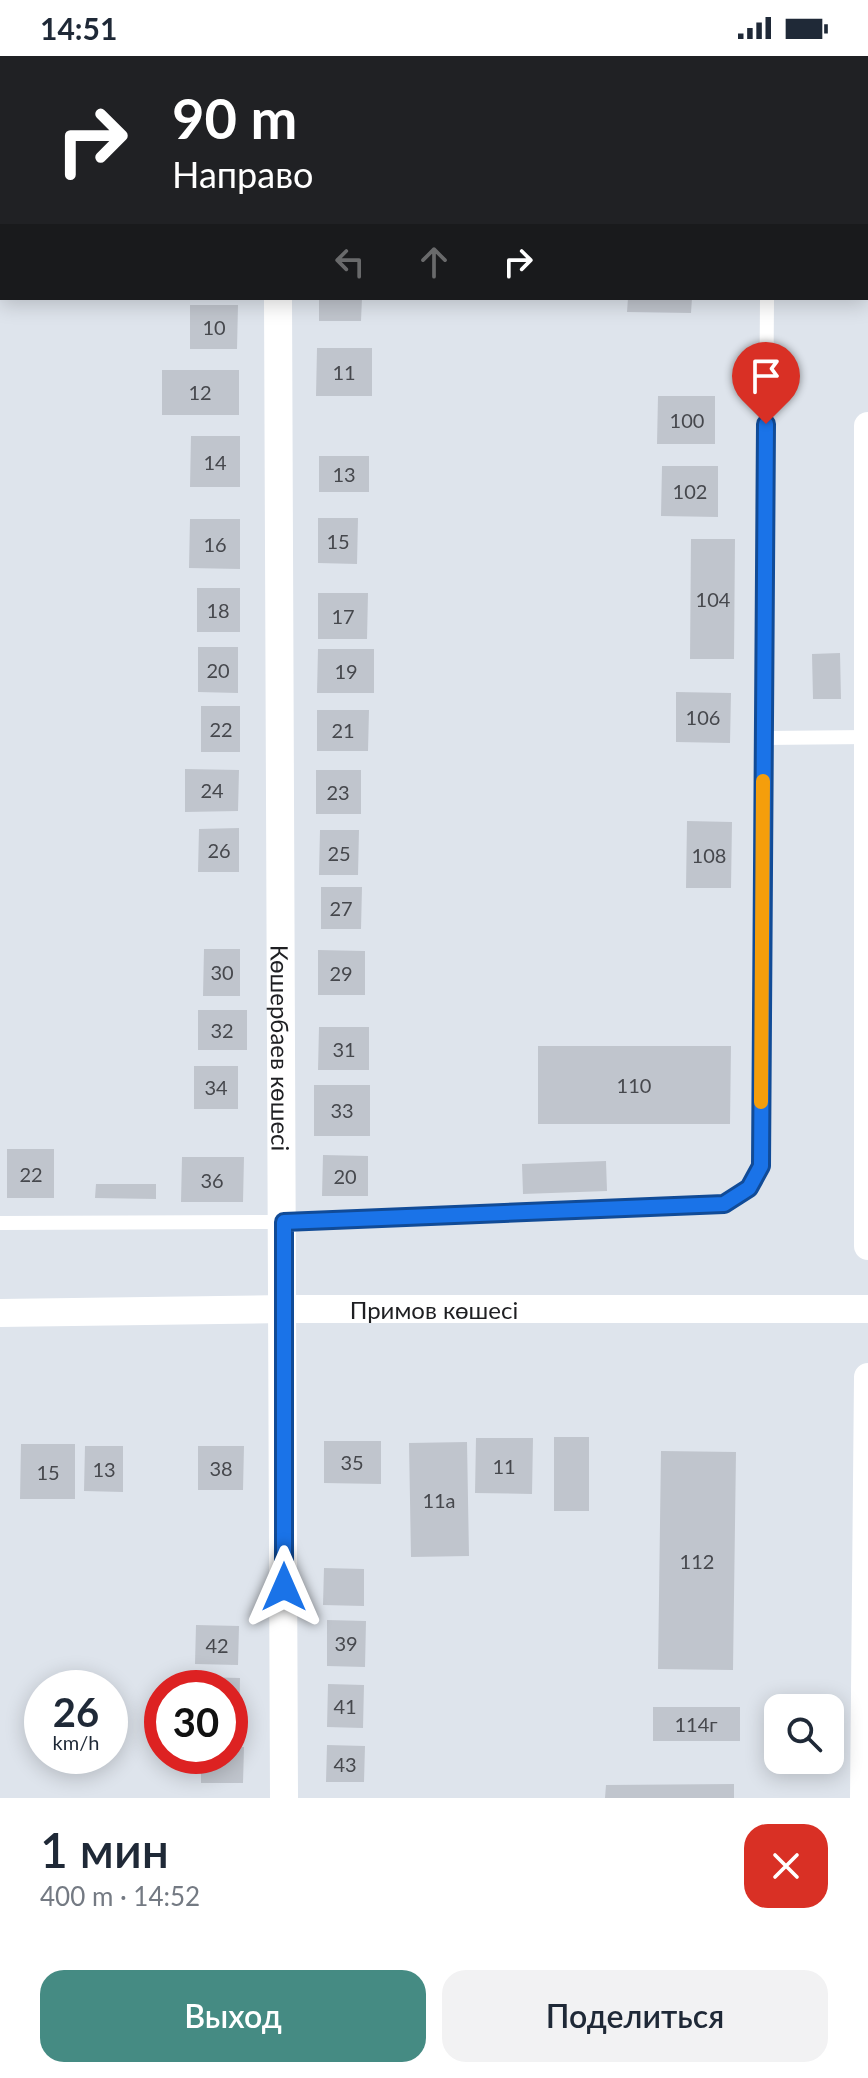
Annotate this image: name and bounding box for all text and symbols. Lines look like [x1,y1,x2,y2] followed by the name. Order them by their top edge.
[40,10,117,46] text: 14:51
[172,84,297,151] text: 90 m
[40,88,144,192] icon: right
[172,152,313,196] text: Направо
[328,240,372,284] icon: left
[412,240,456,284] icon: ahead
[496,240,540,284] icon: right
[202,315,226,339] house number: 10
[732,342,800,424] pin
[744,354,788,398] icon: arrive
[332,360,356,384] house number: 11
[188,380,212,404] house number: 12
[670,408,704,432] house number: 100
[203,450,227,474] house number: 14
[332,462,356,486] house number: 13
[673,479,707,503] house number: 102
[326,529,350,553] house number: 15
[203,532,227,556] house number: 16
[696,587,731,611] house number: 104
[206,598,230,622] house number: 18
[331,604,355,628] house number: 17
[206,658,230,682] house number: 20
[334,659,358,683] house number: 19
[686,705,720,729] house number: 106
[209,717,233,741] house number: 22
[331,718,355,742] house number: 21
[200,778,224,802] house number: 24
[326,780,350,804] house number: 23
[207,838,231,862] house number: 26
[327,841,351,865] house number: 25
[692,843,726,867] house number: 108
[329,896,353,920] house number: 27
[266,945,296,1151] street label: Көшербаев көшесі
[210,960,234,984] house number: 30
[329,961,353,985] house number: 29
[210,1018,234,1042] house number: 32
[332,1037,356,1061] house number: 31
[617,1073,651,1097] house number: 110
[204,1075,228,1099] house number: 34
[330,1098,354,1122] house number: 33
[19,1162,43,1186] house number: 22
[333,1164,357,1188] house number: 20
[200,1168,224,1192] house number: 36
[350,1295,518,1324] street label: Примов көшесі
[340,1450,364,1474] house number: 35
[492,1454,516,1478] house number: 11
[209,1456,233,1480] house number: 38
[92,1457,116,1481] house number: 13
[36,1460,60,1484] house number: 15
[422,1488,456,1512] house number: 11а
[242,1545,326,1629] position arrow
[680,1549,714,1573] house number: 112
[334,1631,358,1655] house number: 39
[205,1633,229,1657] house number: 42
[144,1670,248,1774] speed limit sign: 30
[53,1688,99,1736] text: 26
[333,1694,357,1718] house number: 41
[764,1694,844,1774] map controls
[764,1694,844,1774] button: search
[674,1712,718,1736] house number: 114г
[53,1730,99,1754] text: km/h
[333,1752,357,1776] house number: 43
[40,1821,169,1878] text: 1 мин
[744,1824,828,1908] button: close
[40,1880,200,1912] text: 400 m · 14:52
[40,1970,426,2062] button: Выход
[442,1970,828,2062] button: Поделиться

